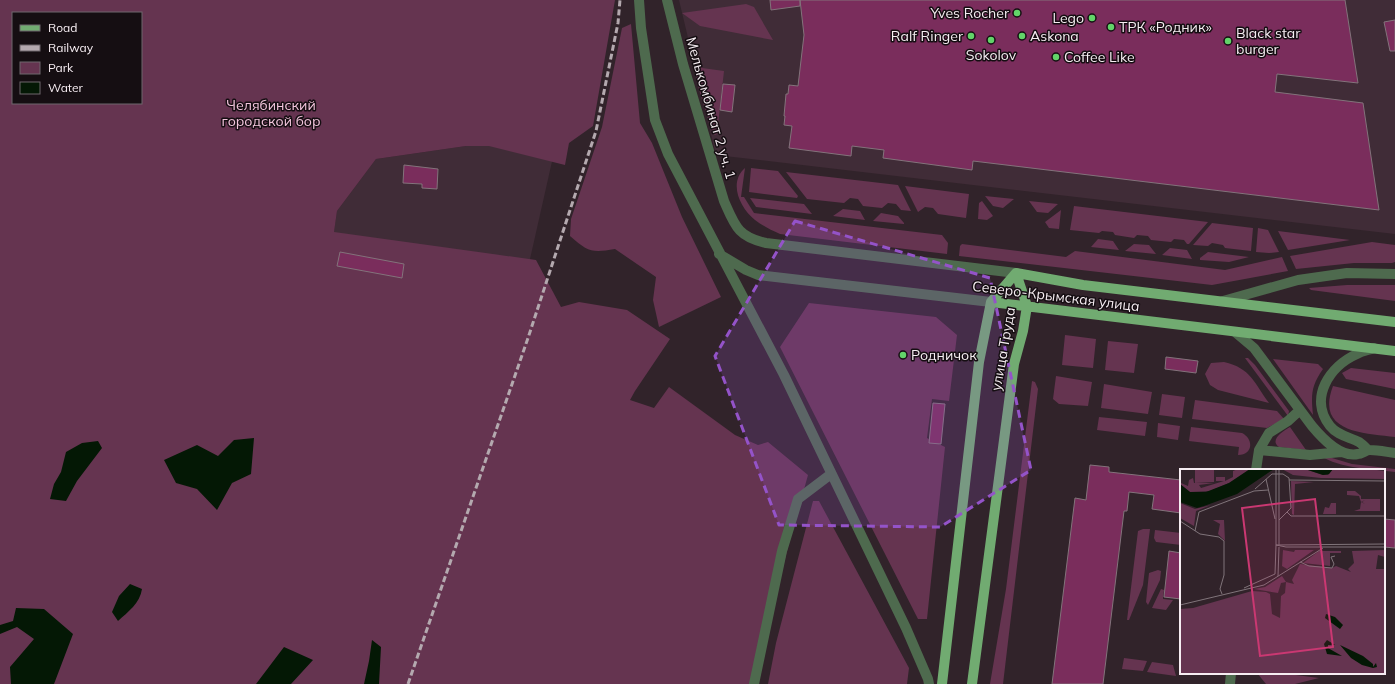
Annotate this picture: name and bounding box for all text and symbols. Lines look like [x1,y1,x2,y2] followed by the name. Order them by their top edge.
[930,4,1010,22] place label: Yves Rocher
[1012,8,1022,18] marker: Yves Rocher
[1052,9,1084,27] place label: Lego
[12,12,142,104] legend
[1087,13,1097,23] marker: Lego
[1119,18,1212,36] place label: ТРК «Родник»
[48,20,77,35] text: Road
[1106,22,1116,32] marker: ТРК «Родник»
[1236,24,1301,58] place label: Black star burger
[891,27,964,45] place label: Ralf Ringer
[1030,27,1079,45] place label: Askona
[966,31,976,41] marker: Ralf Ringer
[1017,31,1027,41] marker: Askona
[682,35,740,181] street label: Мелькомбинат 2 уч. 1
[986,35,996,45] marker: Sokolov
[1223,36,1233,46] marker: Black star burger
[48,40,94,55] text: Railway
[966,46,1017,64] place label: Sokolov
[1064,48,1135,66] place label: Coffee Like
[1051,52,1061,62] marker: Coffee Like
[48,60,74,75] text: Park
[48,80,84,95] text: Water
[221,96,321,130] park label: Челябинский городской бор
[971,277,1141,315] street label: Северо-Крымская улица
[987,306,1019,392] street label: улица Труда
[911,346,977,364] place label: Родничок
[898,350,908,360] marker: Родничок
[1180,469,1385,674] inset map

